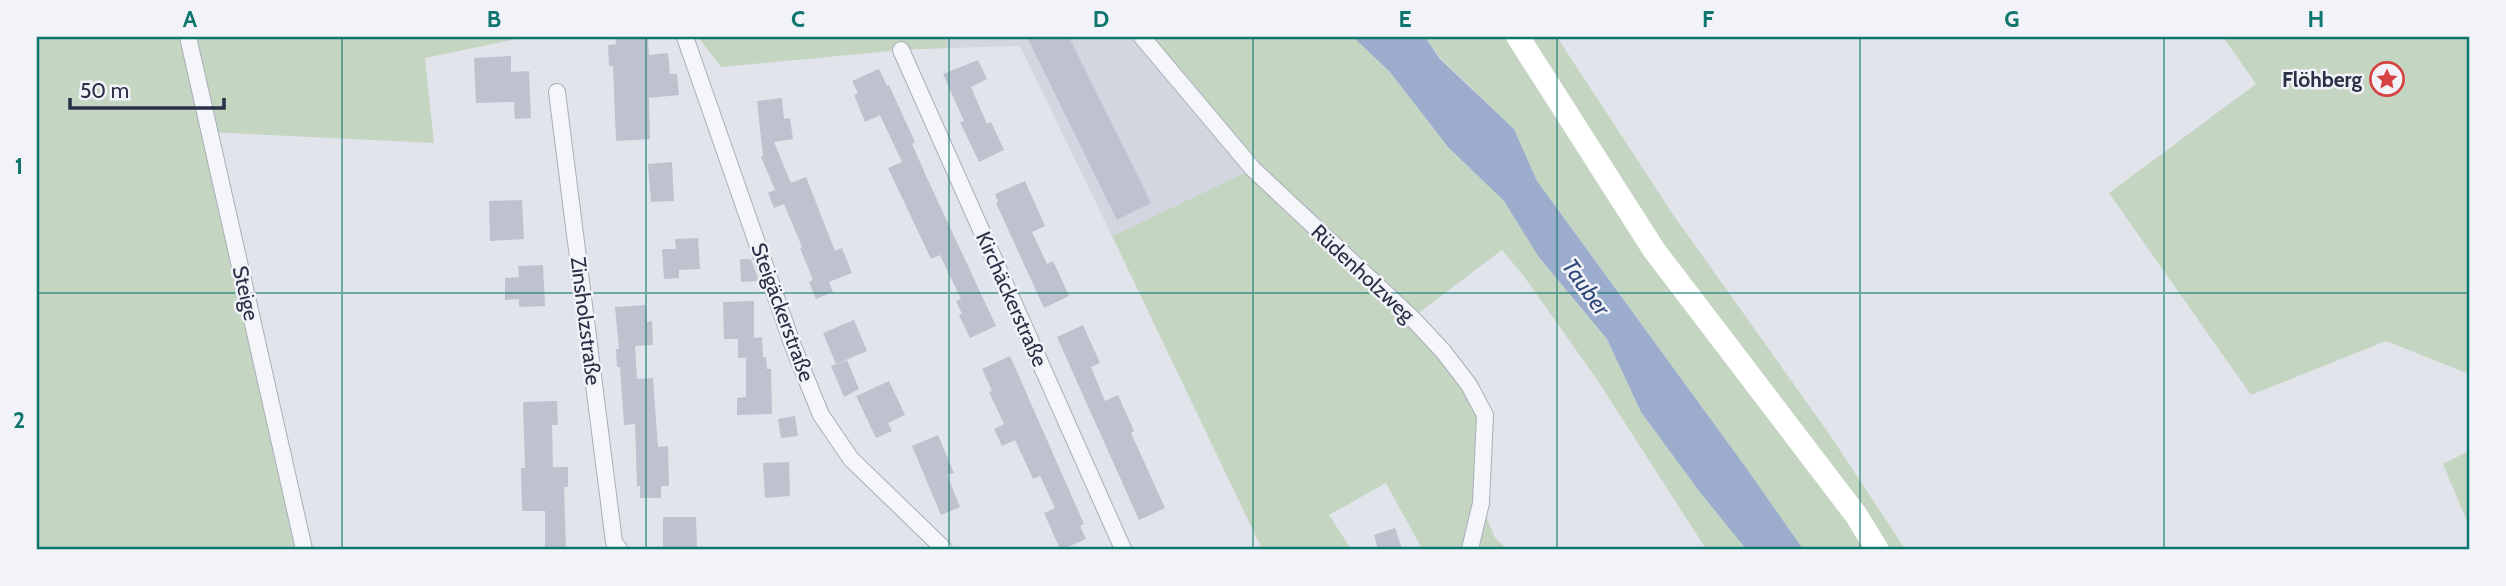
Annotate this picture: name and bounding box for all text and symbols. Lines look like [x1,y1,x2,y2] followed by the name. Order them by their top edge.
[183,5,198,33] text: A
[487,5,501,33] text: B
[791,5,805,33] text: C
[1093,5,1109,33] text: D
[1398,5,1412,33] text: E
[1702,5,1714,33] text: F
[2004,5,2020,33] text: G
[2308,5,2324,33] text: H
[2368,60,2406,98] place icon: Flöhberg
[70,66,224,110] scale bar
[2282,67,2362,92] place label: Flöhberg
[80,78,129,103] text: 50 m
[15,152,23,180] text: 1
[1306,219,1420,327] street label: Rüdenholzweg
[971,228,1053,371] street label: Kirchäckerstraße
[746,239,820,385] street label: Steigäckerstraße
[1556,253,1617,322] water label: Tauber
[566,255,606,387] street label: Zinsholzstraße
[228,263,264,323] street label: Steige
[13,406,25,434] text: 2

